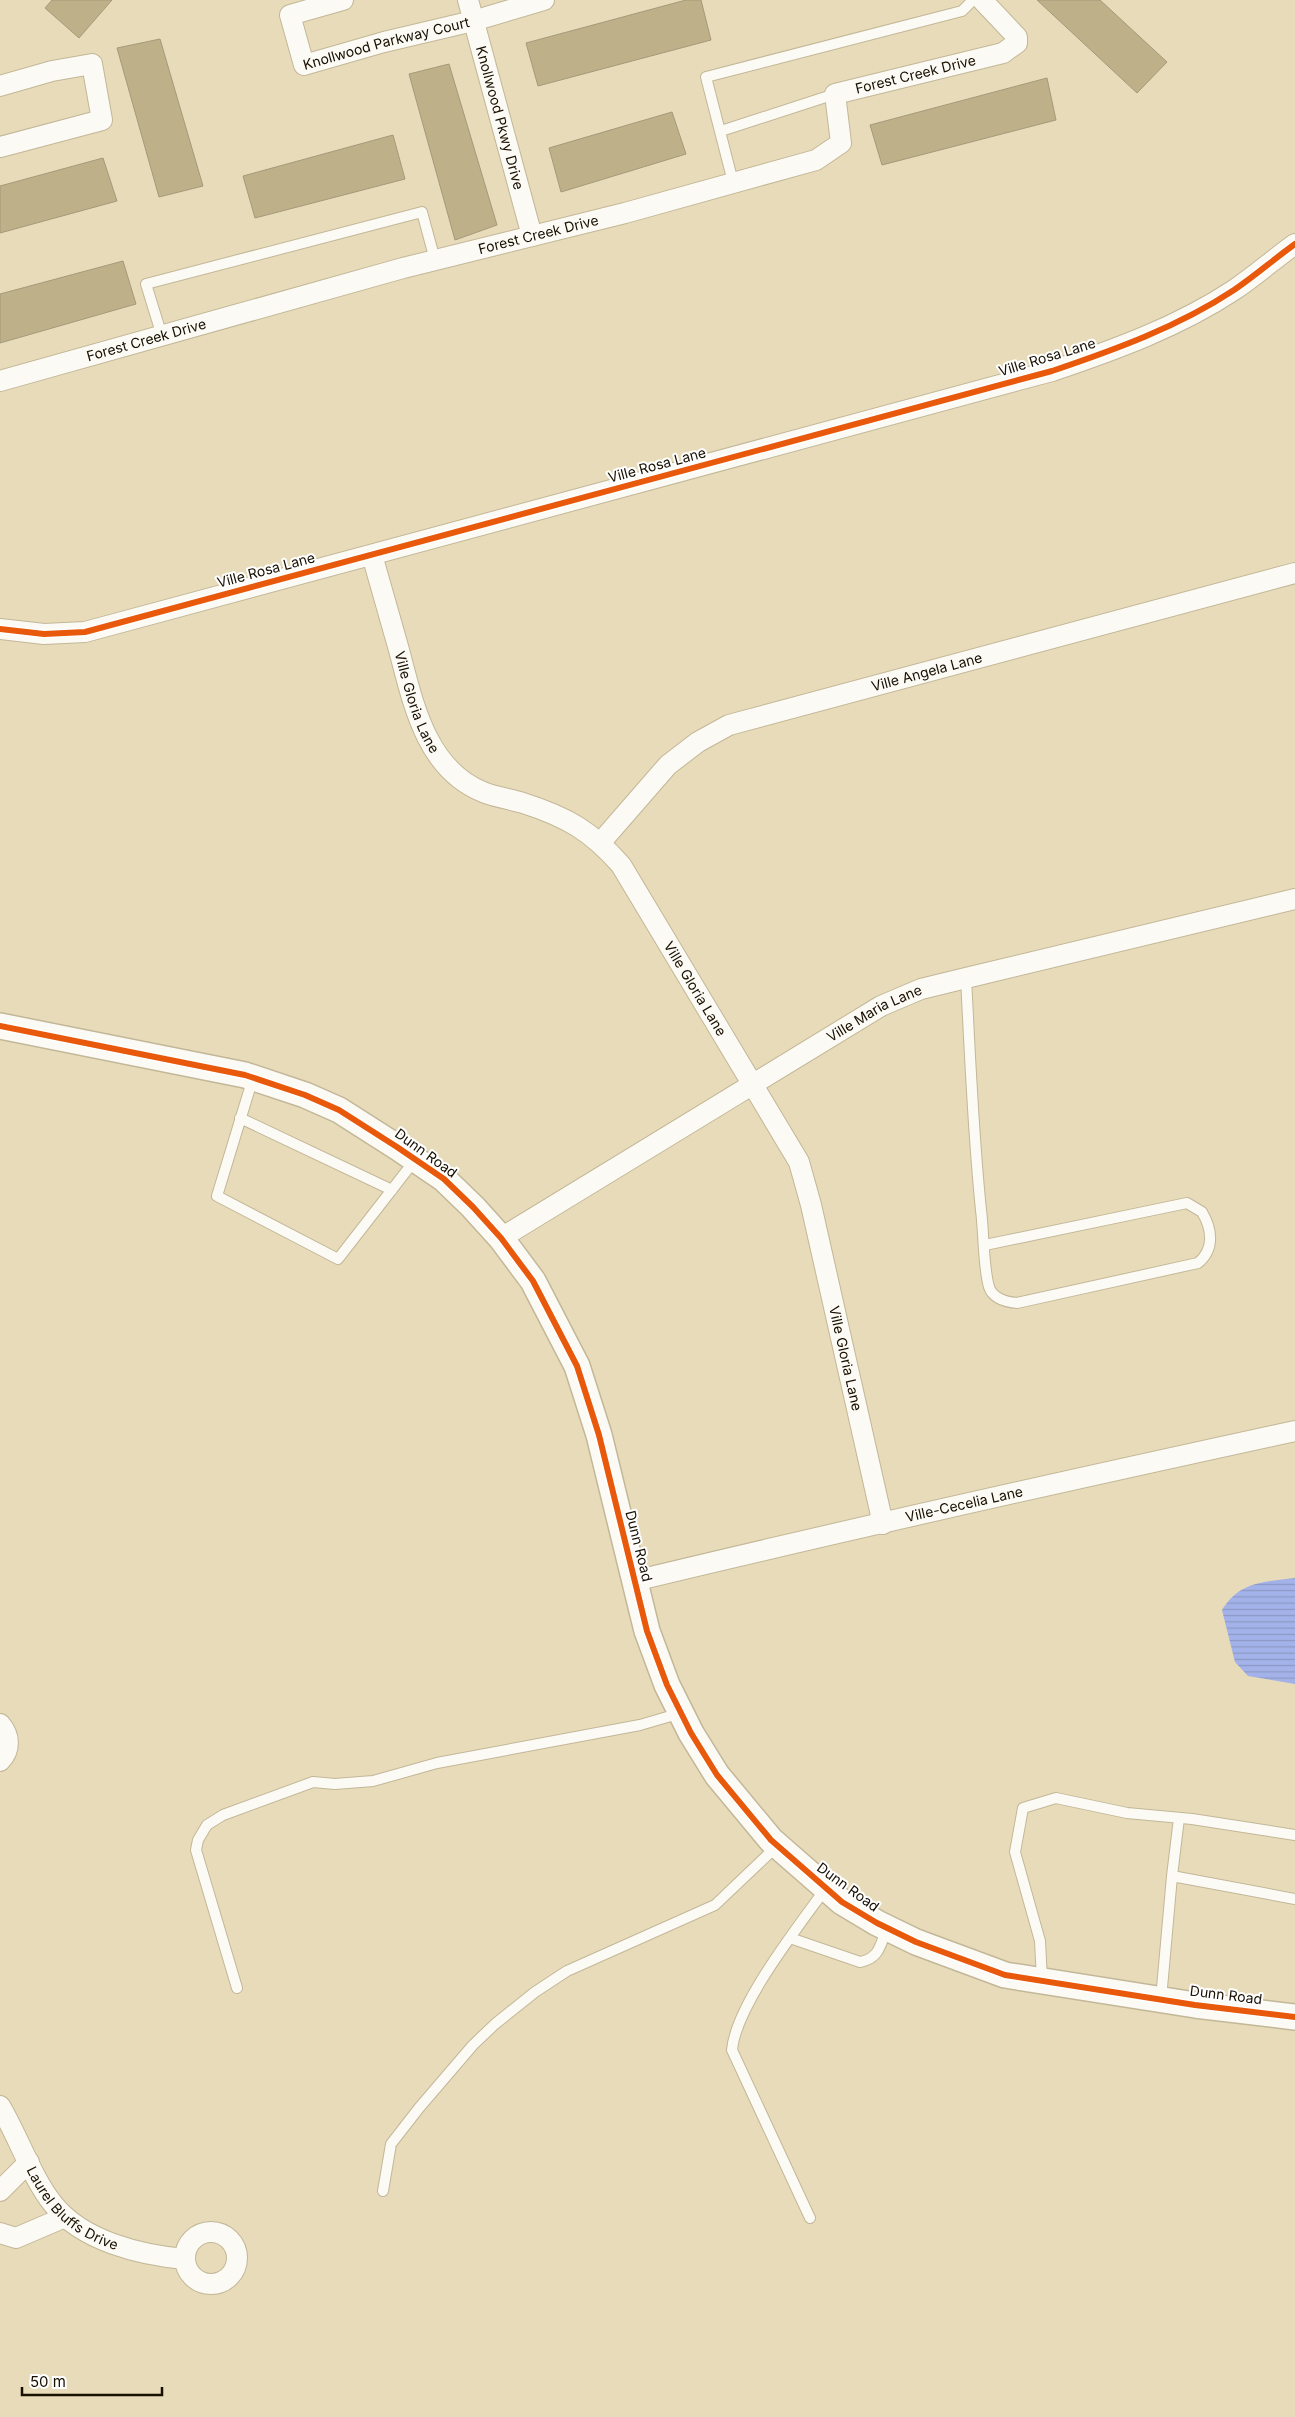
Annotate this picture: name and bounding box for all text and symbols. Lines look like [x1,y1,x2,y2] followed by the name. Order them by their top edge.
[301,13,471,73] street label: Knollwood Parkway Court
[473,44,528,191] street label: Knollwood Pkwy Drive
[854,51,977,97] street label: Forest Creek Drive
[476,211,600,257] street label: Forest Creek Drive
[85,315,208,364] street label: Forest Creek Drive
[996,334,1097,379] street label: Ville Rosa Lane
[606,443,708,486] street label: Ville Rosa Lane
[215,548,317,591] street label: Ville Rosa Lane
[869,648,984,694] street label: Ville Angela Lane
[392,649,443,756] street label: Ville Gloria Lane
[661,938,730,1039] street label: Ville Gloria Lane
[823,981,924,1045] street label: Ville Maria Lane
[392,1124,461,1181] street label: Dunn Road
[826,1304,866,1412] street label: Ville Gloria Lane
[904,1482,1024,1525] street label: Ville-Cecelia Lane
[622,1509,657,1583] street label: Dunn Road
[814,1858,883,1915] street label: Dunn Road
[1189,1982,1263,2007] street label: Dunn Road
[24,2163,121,2253] street label: Laurel Bluffs Drive
[22,2364,162,2396] scale bar
[30,2372,66,2391] text: 50 m

